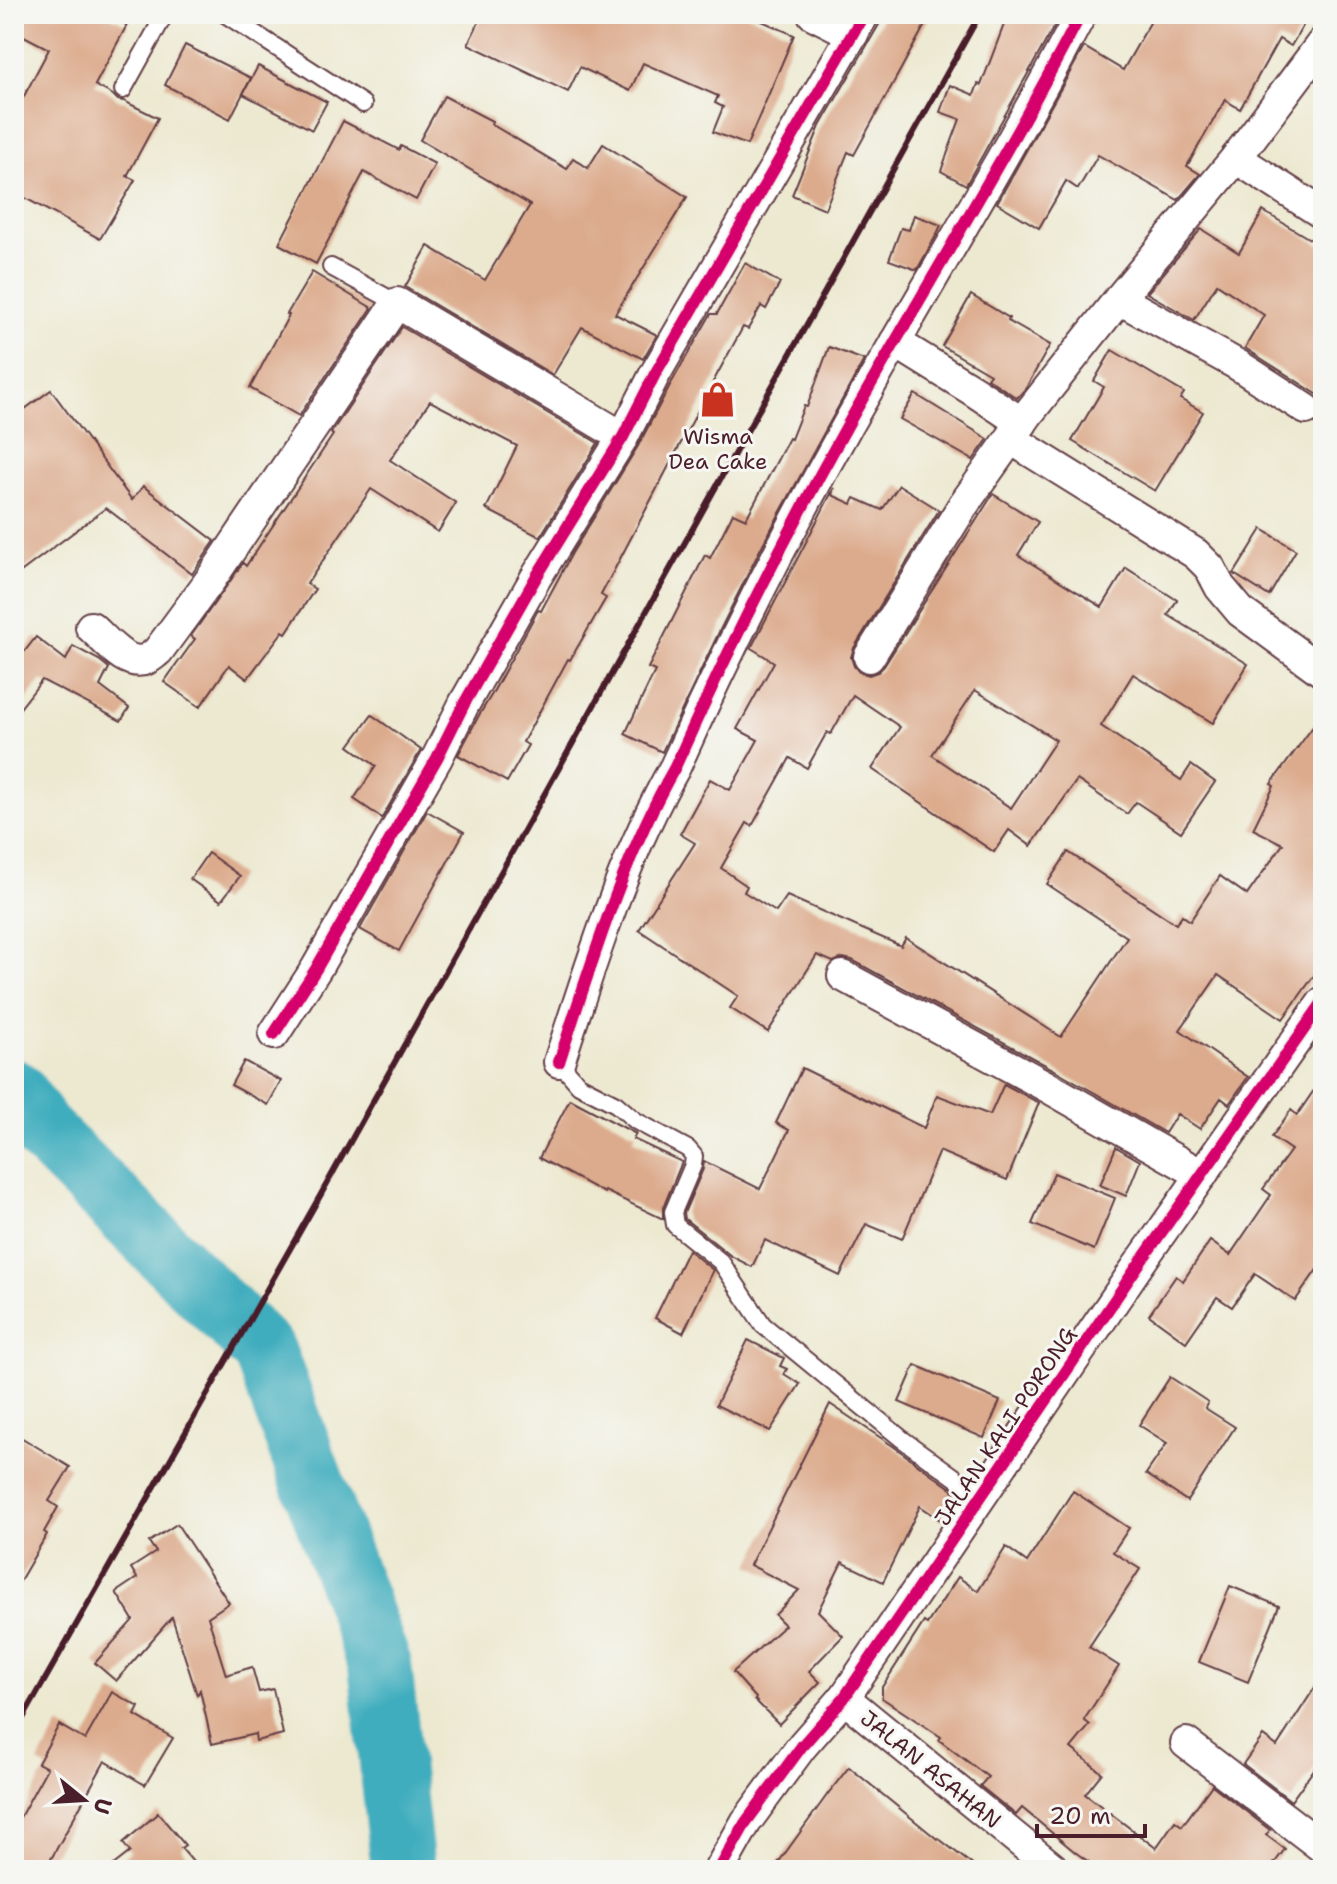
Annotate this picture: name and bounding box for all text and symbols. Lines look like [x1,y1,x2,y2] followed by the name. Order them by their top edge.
[699,381,737,419] shop icon: Wisma Dea Cake
[669,422,767,476] place label: Wisma Dea Cake
[928,1321,1083,1531] street label: JALAN KALI PORONG
[854,1704,1007,1835] street label: JALAN ASAHAN
[44,1760,124,1840] north arrow
[1037,1788,1145,1838] scale bar
[86,1794,119,1818] text: U
[1049,1800,1111,1832] text: 20 m

